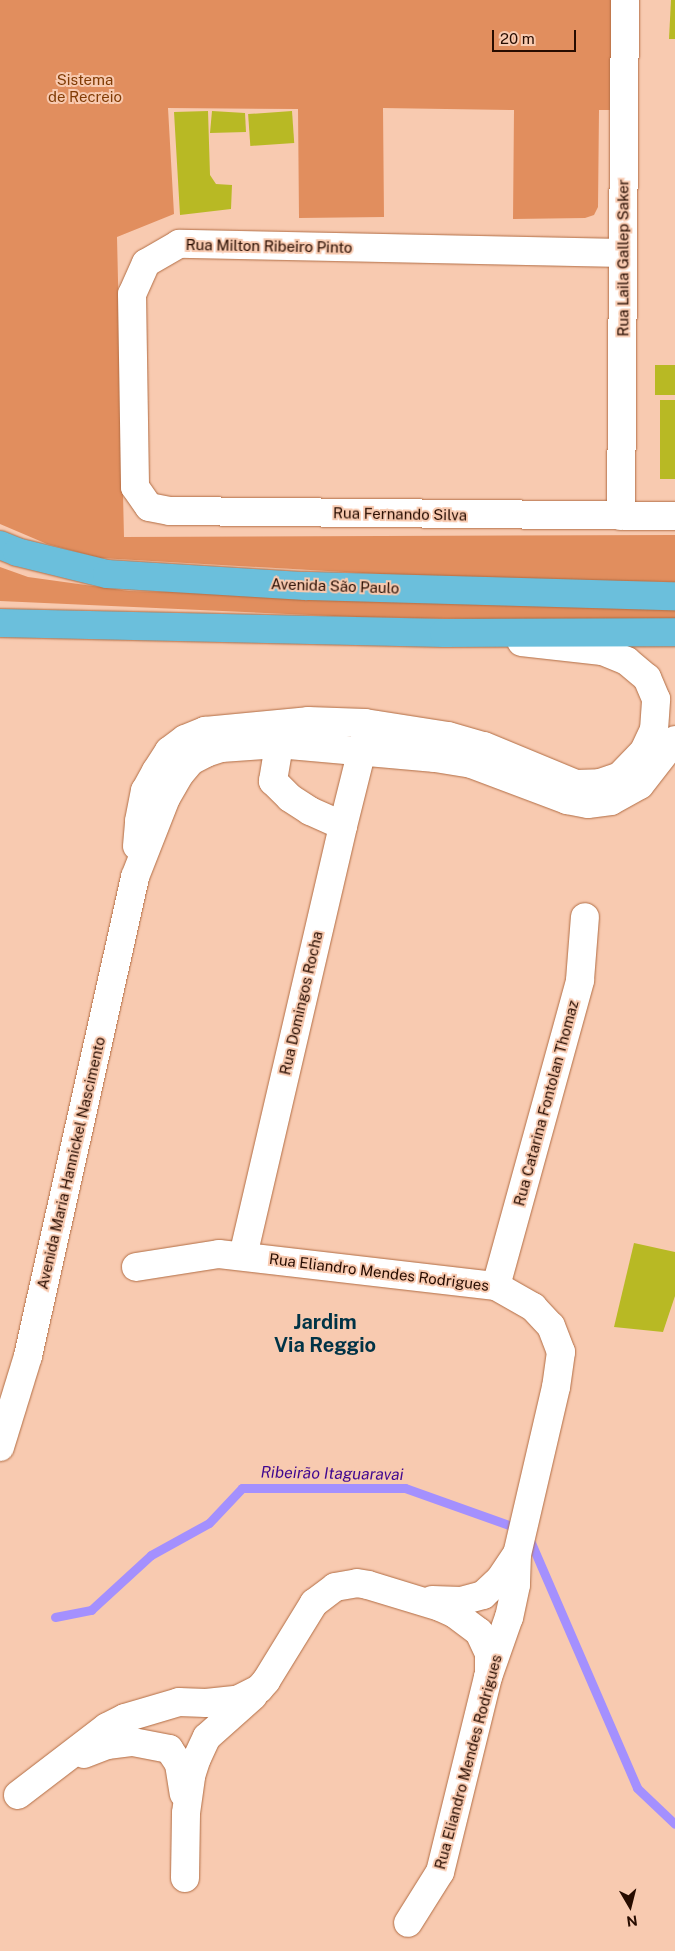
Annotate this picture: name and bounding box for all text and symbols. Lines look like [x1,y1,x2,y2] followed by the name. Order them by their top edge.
[495,20,579,52] scale bar
[500,30,535,47] text: 20 m
[48,70,122,105] park label: Sistema de Recreio
[614,179,632,337] street label: Rua Laila Gallep Saker
[185,236,353,256] street label: Rua Milton Ribeiro Pinto
[333,504,467,524] street label: Rua Fernando Silva
[270,575,400,597] street label: Avenida São Paulo
[276,929,326,1077] street label: Rua Domingos Rocha
[510,998,582,1208] street label: Rua Catarina Fontolan Thomaz
[33,1035,109,1291] street label: Avenida Maria Hannickel Nascimento
[268,1250,490,1294] street label: Rua Eliandro Mendes Rodrigues
[274,1310,376,1357] district label: Jardim Via Reggio
[260,1463,404,1485] water label: Ribeirão Itaguaravai
[431,1653,505,1871] street label: Rua Eliandro Mendes Rodrigues
[605,1881,655,1931] north arrow
[626,1912,639,1930] text: N

